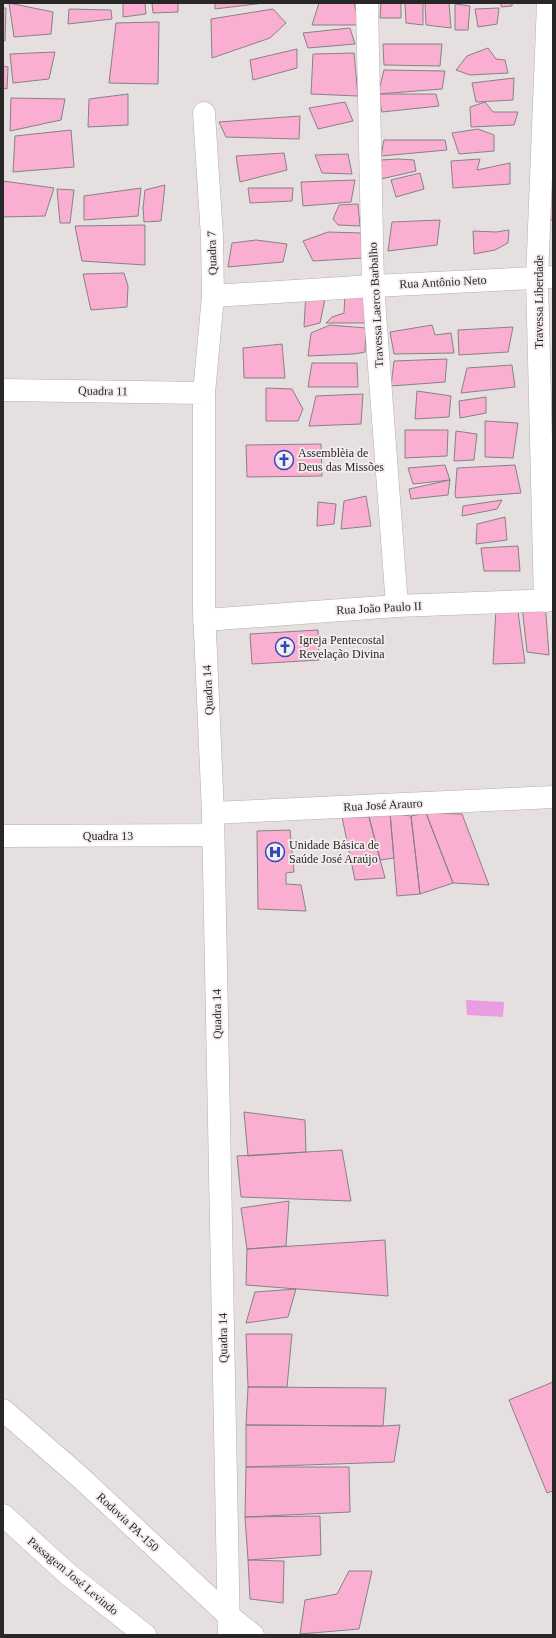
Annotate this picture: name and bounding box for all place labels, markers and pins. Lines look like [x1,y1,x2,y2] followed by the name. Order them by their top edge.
[298,446,384,474] place label: Assemblèia de Deus das Missões
[273,449,295,471] church icon: Assemblèia de Deus das Missões
[299,633,385,661] place label: Igreja Pentecostal Revelação Divina
[274,636,296,658] church icon: Igreja Pentecostal Revelação Divina
[289,838,379,866] place label: Unidade Básica de Saúde José Araújo
[264,841,286,863] hospital icon: Unidade Básica de Saúde José Araújo

